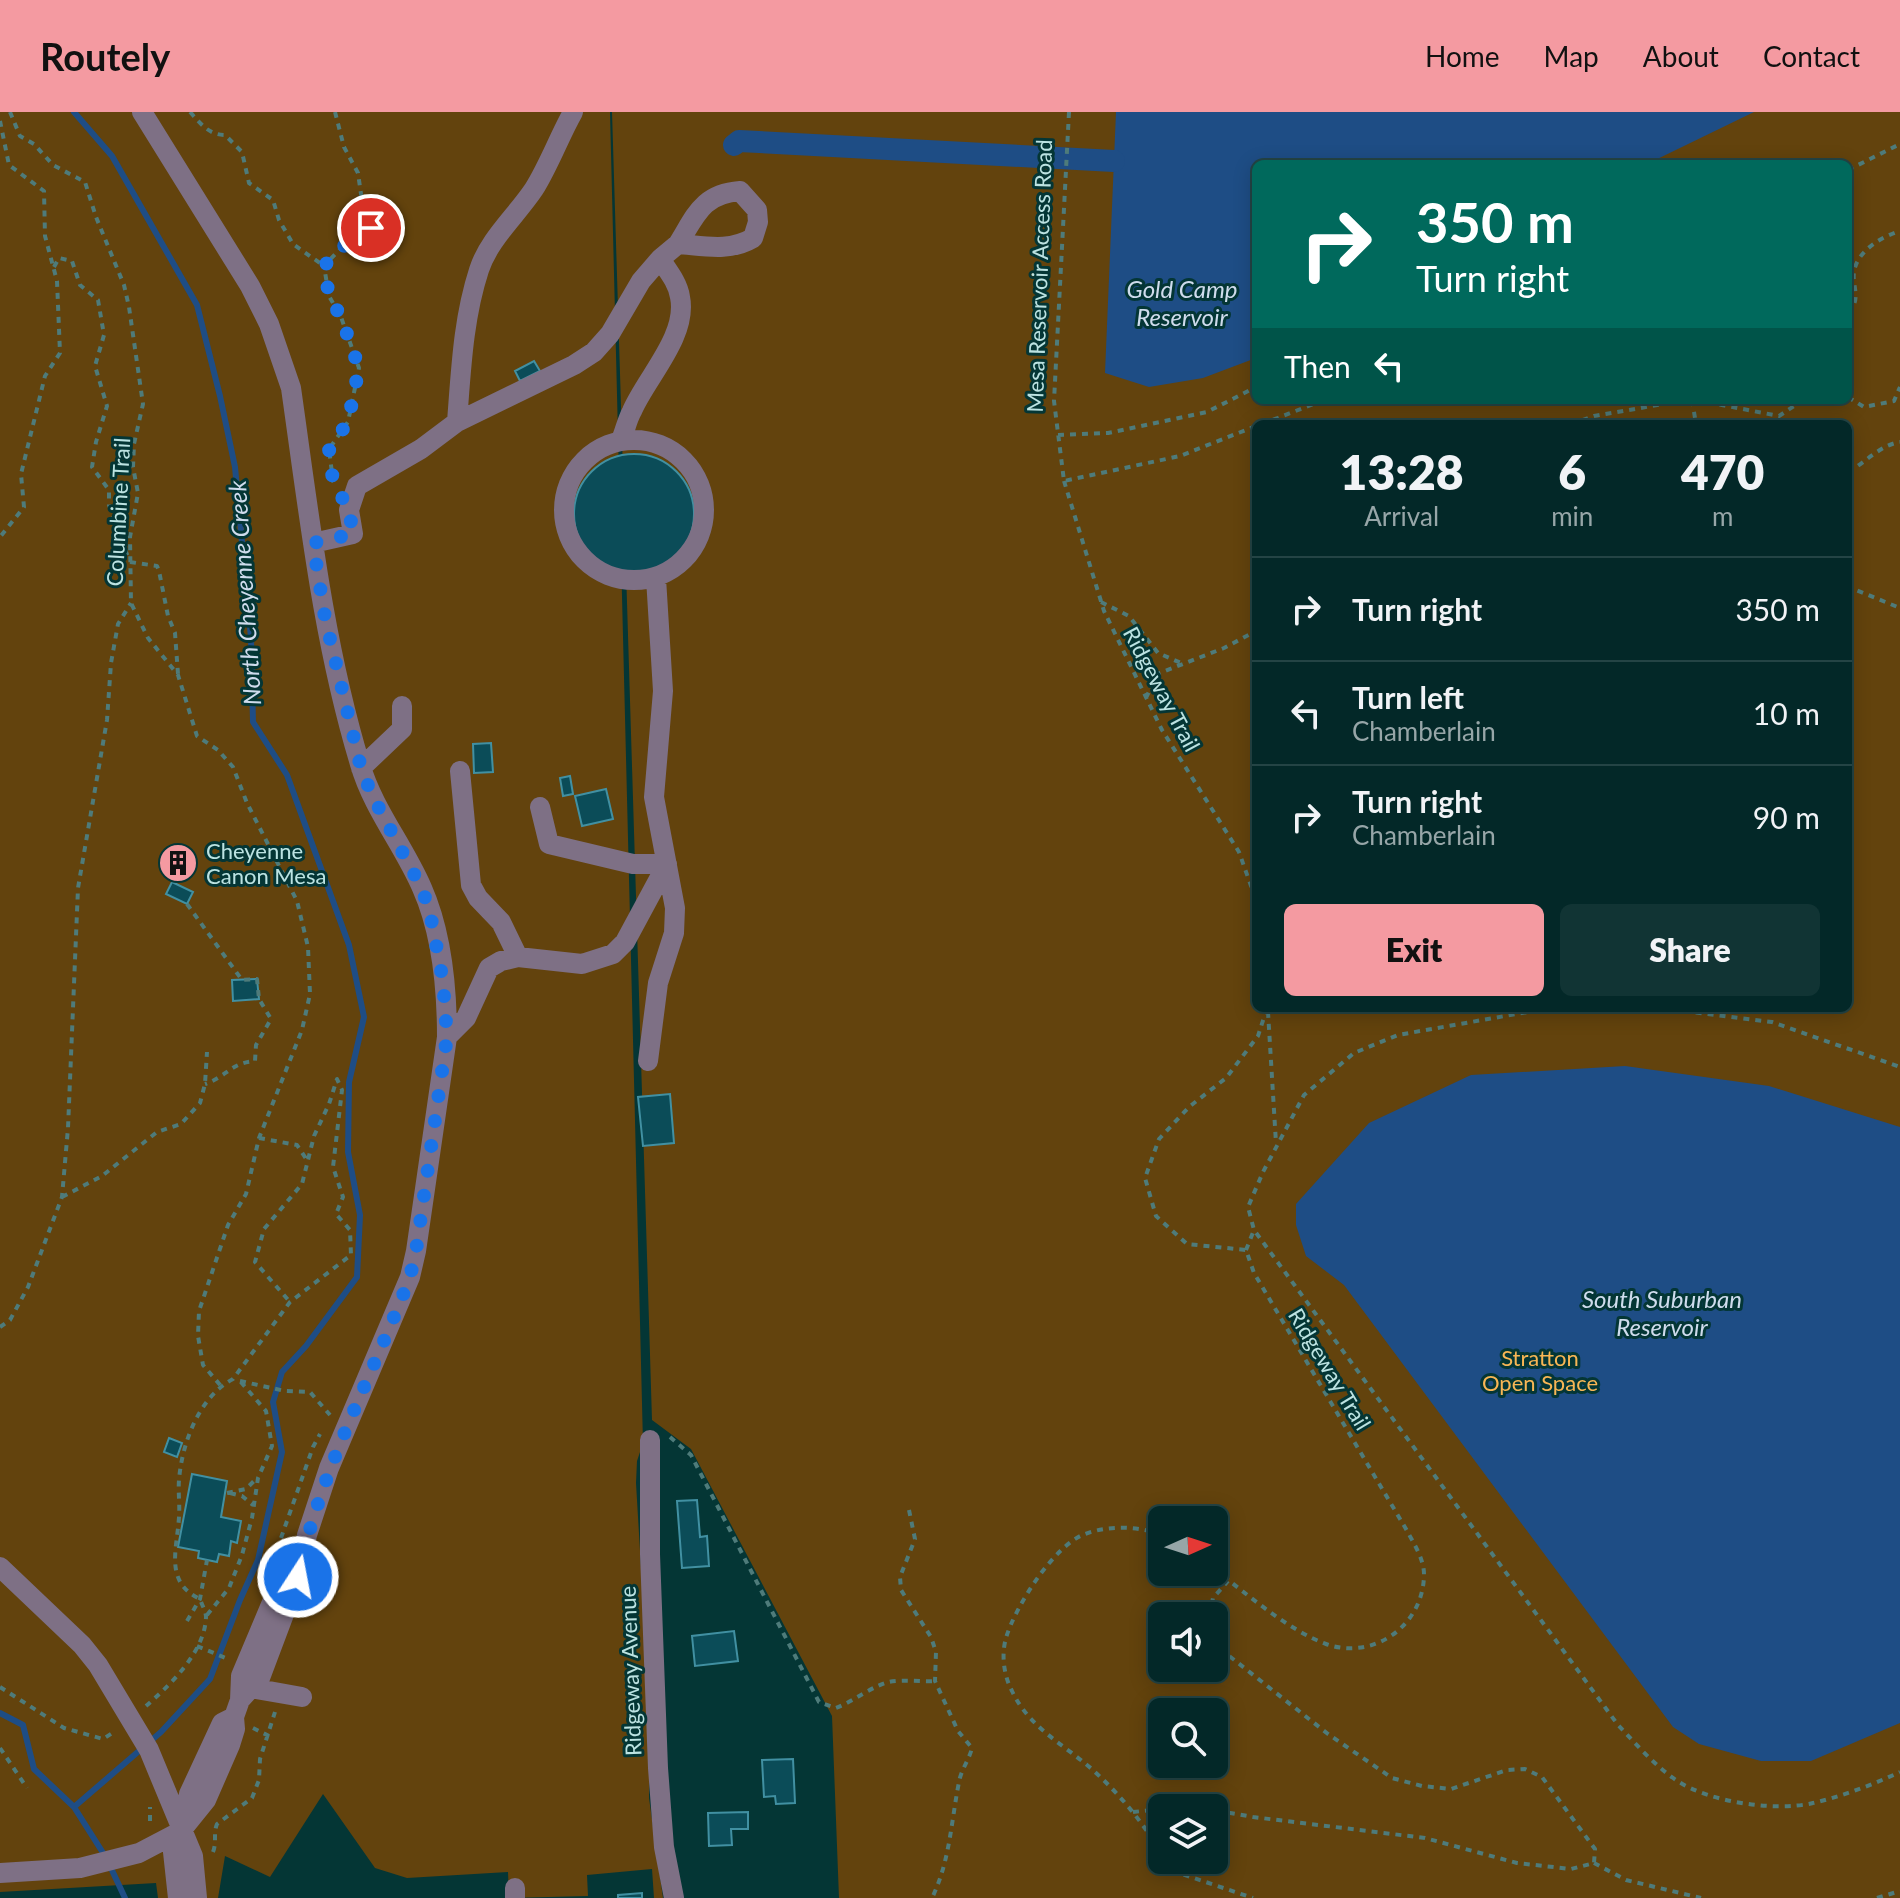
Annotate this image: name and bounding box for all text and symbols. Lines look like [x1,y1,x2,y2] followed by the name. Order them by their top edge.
[40,33,170,79] text: Routely
[1425,39,1500,73] text: Home
[1544,39,1599,73] text: Map
[1643,39,1719,73] text: About
[1763,39,1860,73] text: Contact
[1021,139,1057,413] street label: Mesa Reservoir Access Road
[1416,188,1574,255] text: 350 m
[1284,192,1388,296] icon: right
[337,194,405,262] pin
[349,206,393,250] icon: arrive
[1416,256,1569,300] text: Turn right
[1126,274,1238,331] water label: Gold Camp Reservoir
[1367,344,1411,388] icon: left
[1284,348,1351,384] text: Then
[101,437,135,587] street label: Columbine Trail
[1340,443,1464,500] text: 13:28
[1558,443,1586,500] text: 6
[1681,443,1764,500] text: 470
[222,479,266,706] water label: North Cheyenne Creek
[1364,500,1439,532] text: Arrival
[1551,500,1593,532] text: min
[1712,500,1733,532] text: m
[1284,587,1328,631] icon: right
[1352,591,1482,627] text: Turn right
[1735,591,1820,627] text: 350 m
[1118,622,1206,756] street label: Ridgeway Trail
[1352,679,1464,715] text: Turn left
[1284,691,1328,735] icon: left
[1753,695,1820,731] text: 10 m
[1352,715,1496,747] text: Chamberlain
[1352,783,1482,819] text: Turn right
[1284,795,1328,839] icon: right
[1753,799,1820,835] text: 90 m
[1352,819,1496,851] text: Chamberlain
[206,837,326,889] place label: Cheyenne Canon Mesa
[157,842,199,884] building icon: Cheyenne Canon Mesa
[1284,904,1544,996] button: Exit
[1560,904,1820,996] button: Share
[1582,1284,1742,1341] water label: South Suburban Reservoir
[1283,1303,1377,1435] street label: Ridgeway Trail
[1482,1344,1598,1396] park label: Stratton Open Space
[1148,1506,1228,1586] north arrow
[1148,1506,1228,1874] map controls
[256,1535,340,1619] position arrow
[614,1585,646,1757] street label: Ridgeway Avenue
[1148,1602,1228,1682] button: sound
[1148,1698,1228,1778] button: search
[1148,1794,1228,1874] button: layers

